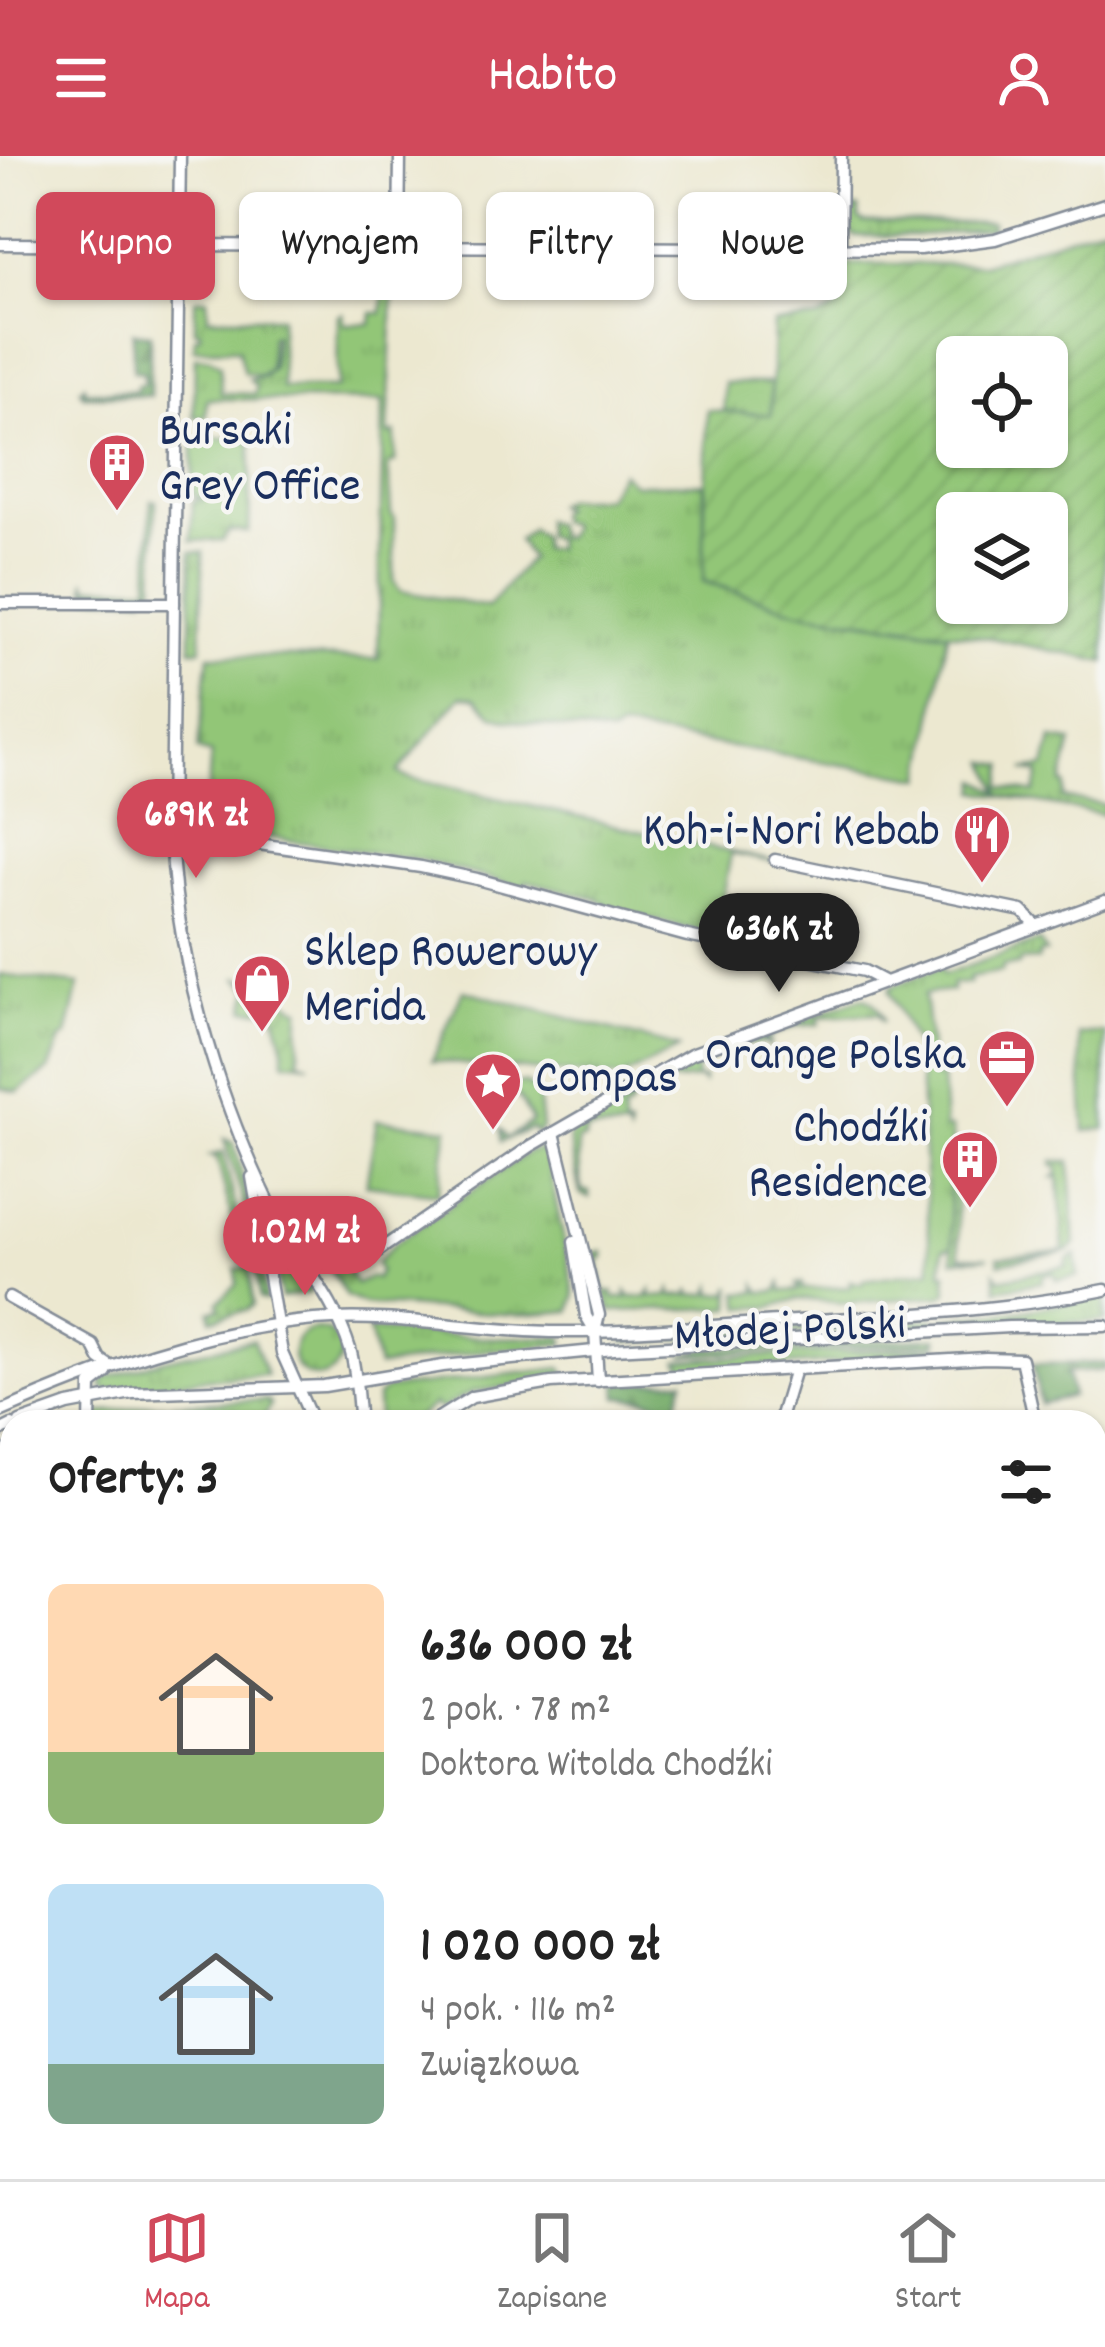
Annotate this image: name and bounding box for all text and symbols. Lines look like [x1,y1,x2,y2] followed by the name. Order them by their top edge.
[487,40,618,117] text: Habito
[48,45,114,111] icon: menu
[991,45,1057,111] icon: person
[36,192,215,300] chip: Kupno
[239,192,462,300] chip: Wynajem
[486,192,654,300] chip: Filtry
[678,192,847,300] chip: Nowe
[936,336,1068,624] map controls
[936,336,1068,468] button: locate
[159,400,361,524] place label: Bursaki Grey Office
[86,431,148,513] building icon: Bursaki Grey Office
[936,492,1068,624] button: layers
[85,779,307,881] pin: 689K zł
[144,790,248,845] text: 689K zł
[643,800,940,869] place label: Koh-i-Nori Kebab
[951,803,1013,885] restaurant icon: Koh-i-Nori Kebab
[668,893,890,995] pin: 636K zł
[725,904,833,959] text: 636K zł
[304,921,598,1045] place label: Sklep Rowerowy Merida
[231,952,293,1034] shop icon: Sklep Rowerowy Merida
[705,1024,966,1093] place label: Orange Polska
[976,1027,1038,1109] office icon: Orange Polska
[535,1047,678,1116] place label: Compas
[462,1050,524,1132] place icon: Compas
[748,1097,928,1221] place label: Chodźki Residence
[939,1128,1001,1210] building icon: Chodźki Residence
[181,1196,429,1298] pin: 1.02M zł
[250,1207,360,1262] text: 1.02M zł
[672,1292,908,1374] street label: Młodej Polski
[48,1446,219,1518] text: Oferty: 3
[993,1449,1059,1515] icon: filters
[420,1613,632,1685] text: 636 000 zł
[144,1632,288,1776] icon: home
[420,1685,611,1740] text: 2 pok. · 78 m²
[420,1740,772,1795] text: Doktora Witolda Chodźki
[420,1913,660,1985] text: 1 020 000 zł
[144,1932,288,2076] icon: home
[420,1985,616,2040] text: 4 pok. · 116 m²
[420,2040,578,2095] text: Związkowa
[144,2205,210,2324] tab: Mapa
[497,2205,607,2324] tab: Zapisane
[895,2205,961,2324] tab: Start

